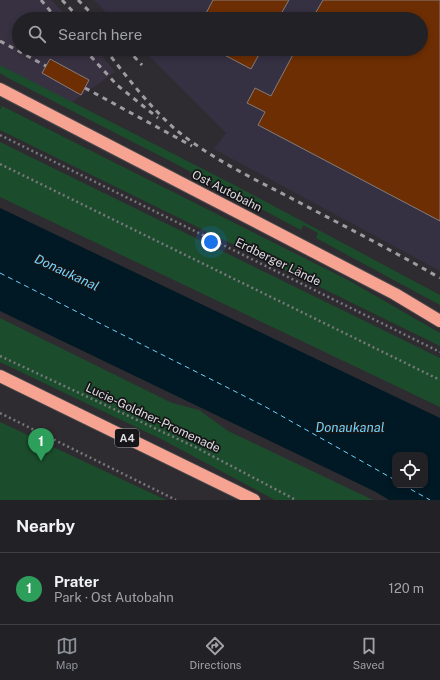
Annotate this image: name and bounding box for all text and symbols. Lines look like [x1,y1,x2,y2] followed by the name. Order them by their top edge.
[12,12,428,56] search box
[26,23,48,45] icon: search
[58,26,142,43] text: Search here
[190,167,264,215] street label: Ost Autobahn
[201,232,221,252] your location
[233,235,323,289] street label: Erdberger Lände
[32,251,101,294] water label: Donaukanal
[83,381,223,455] street label: Lucie-Goldner-Promenade
[315,420,385,435] water label: Donaukanal
[28,428,54,461] pin: 1
[115,429,139,447] road number: A4
[392,452,428,488] map controls
[392,452,428,488] button: locate
[16,516,75,536] text: Nearby
[54,573,99,590] text: Prater
[26,581,32,596] text: 1
[389,581,424,596] text: 120 m
[54,590,174,605] text: Park · Ost Autobahn
[56,635,78,671] tab: Map
[190,635,241,671] tab: Directions
[353,635,384,671] tab: Saved

